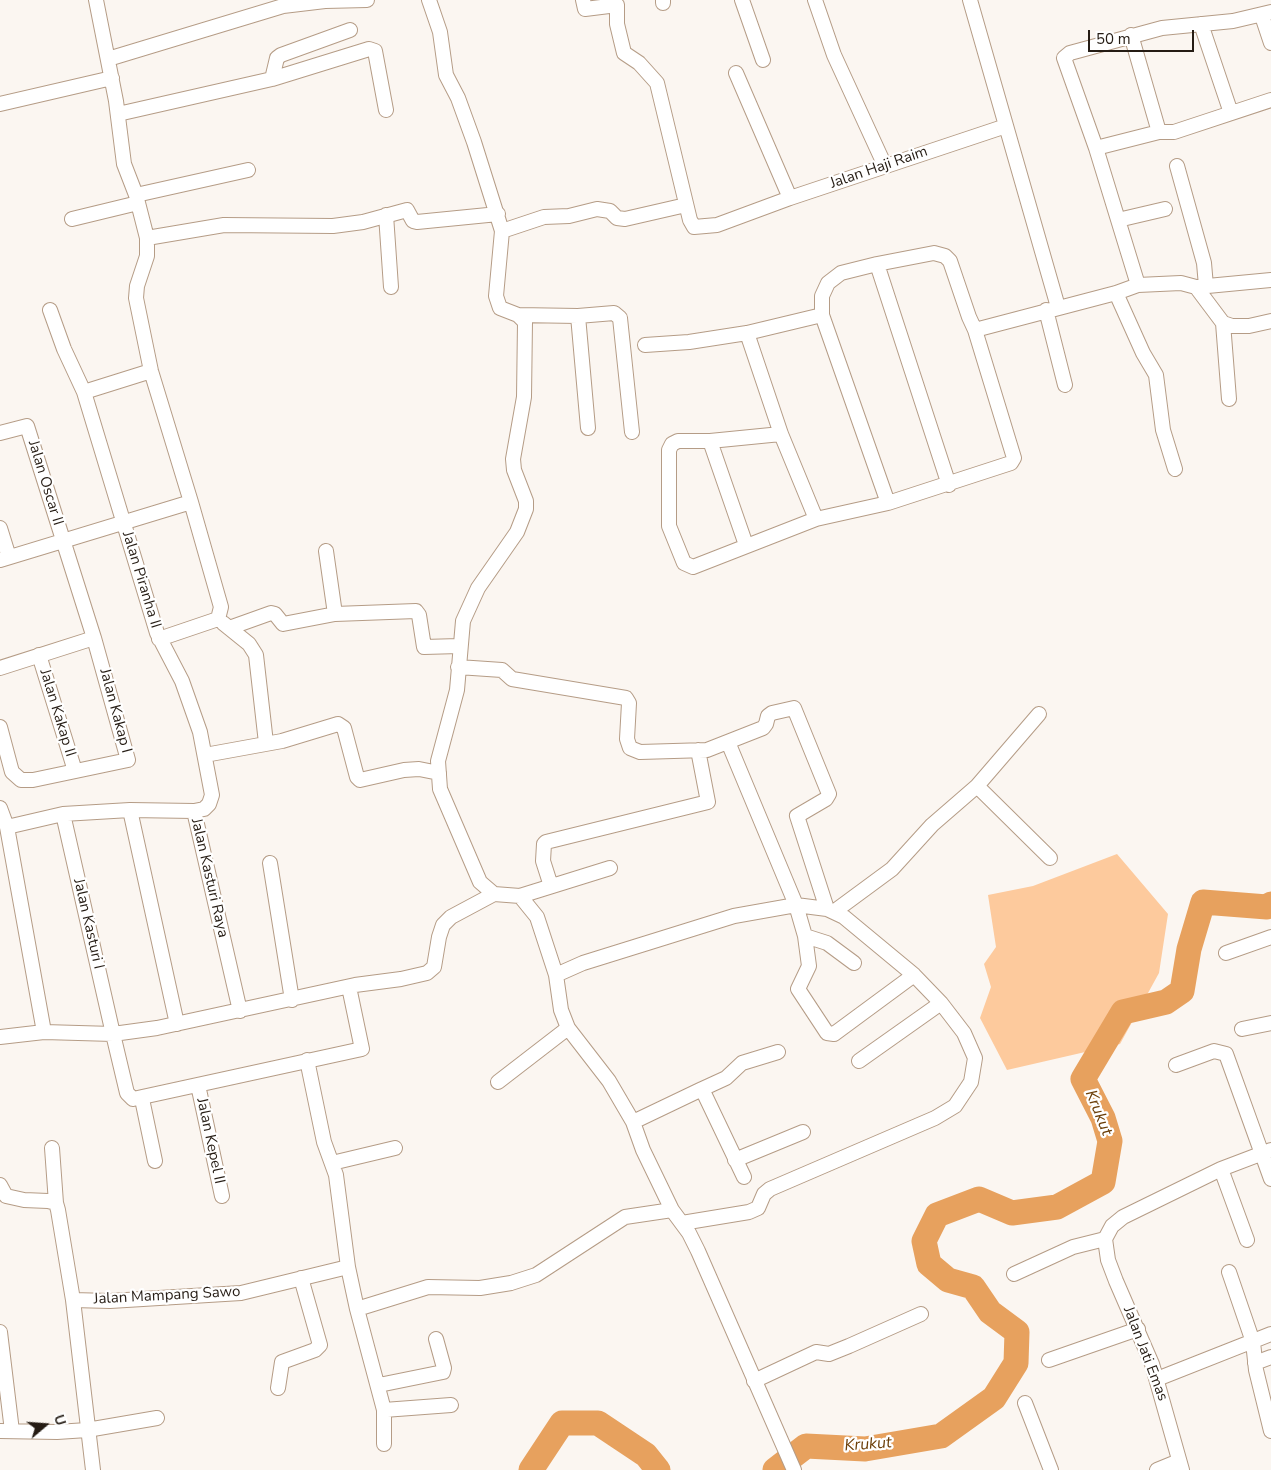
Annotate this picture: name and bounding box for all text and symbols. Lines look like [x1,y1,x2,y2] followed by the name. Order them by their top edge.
[1091,20,1197,52] scale bar
[1096,29,1131,49] text: 50 m
[828,143,930,193] street label: Jalan Haji Raim
[24,438,66,528] street label: Jalan Oscar II
[118,529,164,631] street label: Jalan Piranha II
[35,667,79,759] street label: Jalan Kakap II
[95,667,135,755] street label: Jalan Kakap I
[187,817,231,939] street label: Jalan Kasturi Raya
[69,877,107,971] street label: Jalan Kasturi I
[1080,1087,1116,1139] water label: Krukut
[192,1096,228,1186] street label: Jalan Kepel II
[93,1283,241,1309] street label: Jalan Mampang Sawo
[1119,1304,1171,1404] street label: Jalan Jati Emas
[20,1400,70,1450] north arrow
[49,1412,70,1428] text: U
[844,1434,892,1456] water label: Krukut

